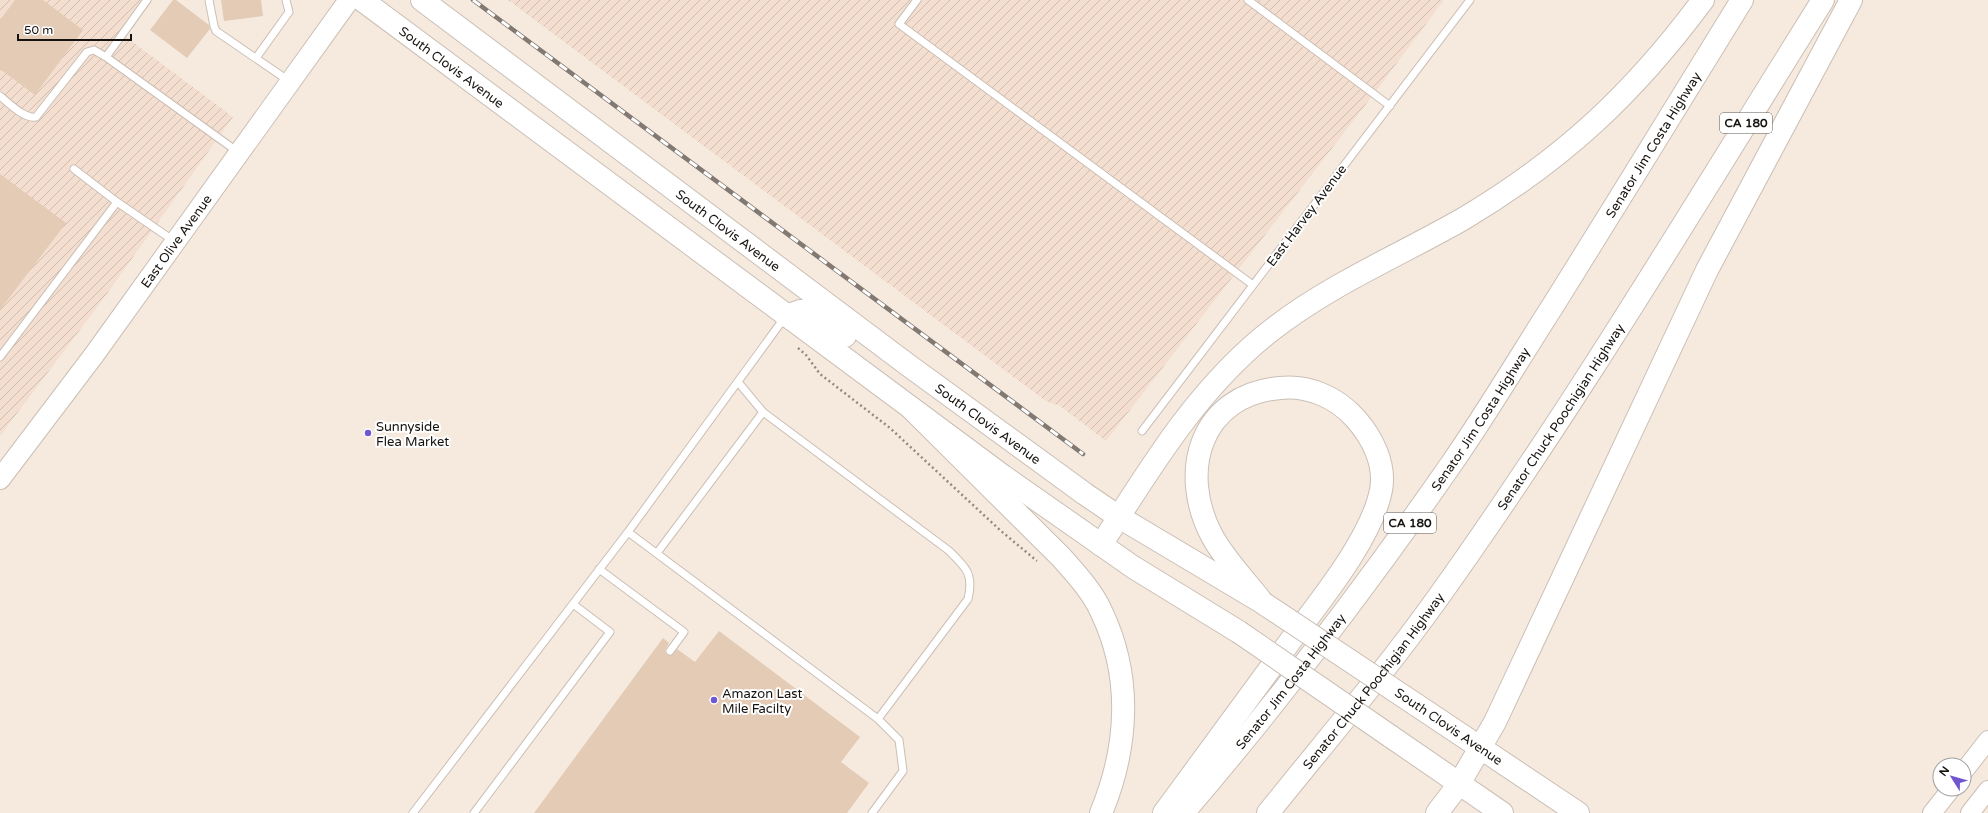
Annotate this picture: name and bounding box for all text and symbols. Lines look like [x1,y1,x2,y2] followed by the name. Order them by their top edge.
[18,16,131,42] scale bar
[24,23,53,37] text: 50 m
[396,23,507,112] street label: South Clovis Avenue
[1603,69,1705,221] street label: Senator Jim Costa Highway
[1720,113,1772,133] road number: CA 180
[1263,162,1350,270] street label: East Harvey Avenue
[672,186,783,275] street label: South Clovis Avenue
[138,192,216,291] street label: East Olive Avenue
[1494,321,1628,513] street label: Senator Chuck Poochigian Highway
[1428,345,1534,494] street label: Senator Jim Costa Highway
[932,380,1043,468] street label: South Clovis Avenue
[376,419,449,450] place label: Sunnyside Flea Market
[363,428,373,438] marker: Sunnyside Flea Market
[1384,513,1436,533] road number: CA 180
[1300,590,1448,773] street label: Senator Chuck Poochigian Highway
[1233,611,1349,753] street label: Senator Jim Costa Highway
[1392,685,1505,769] street label: South Clovis Avenue
[722,686,803,717] place label: Amazon Last Mile Facilty
[709,695,719,705] marker: Amazon Last Mile Facilty
[1932,757,1972,797] north arrow
[1937,764,1952,779] text: N

